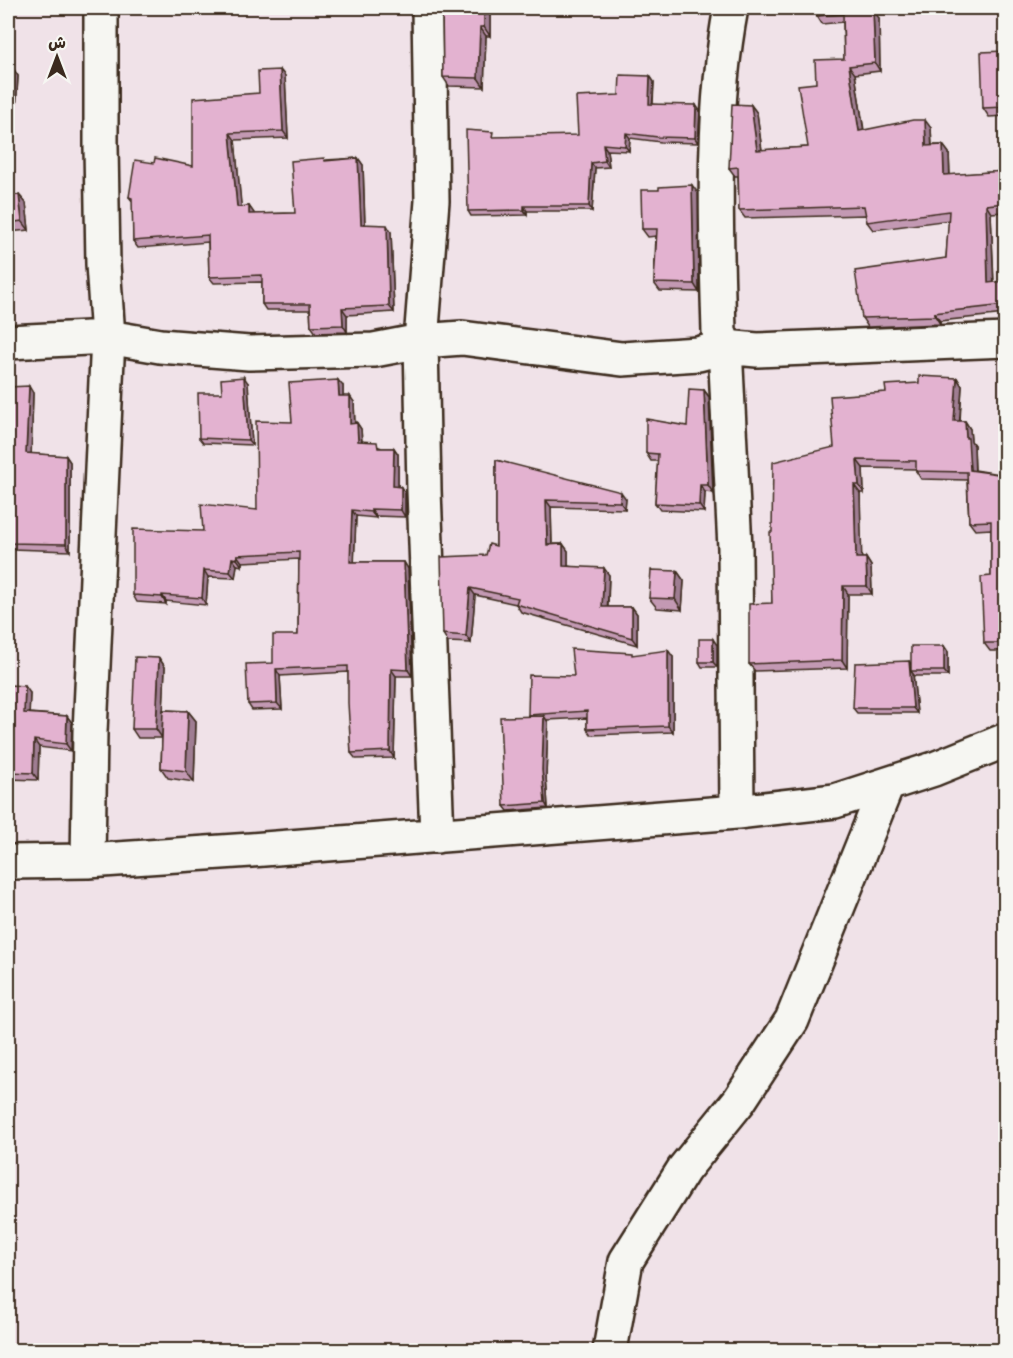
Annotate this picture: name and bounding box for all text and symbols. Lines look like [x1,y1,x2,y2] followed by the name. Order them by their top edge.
[27,27,87,87] north arrow
[48,34,66,53] text: ش

